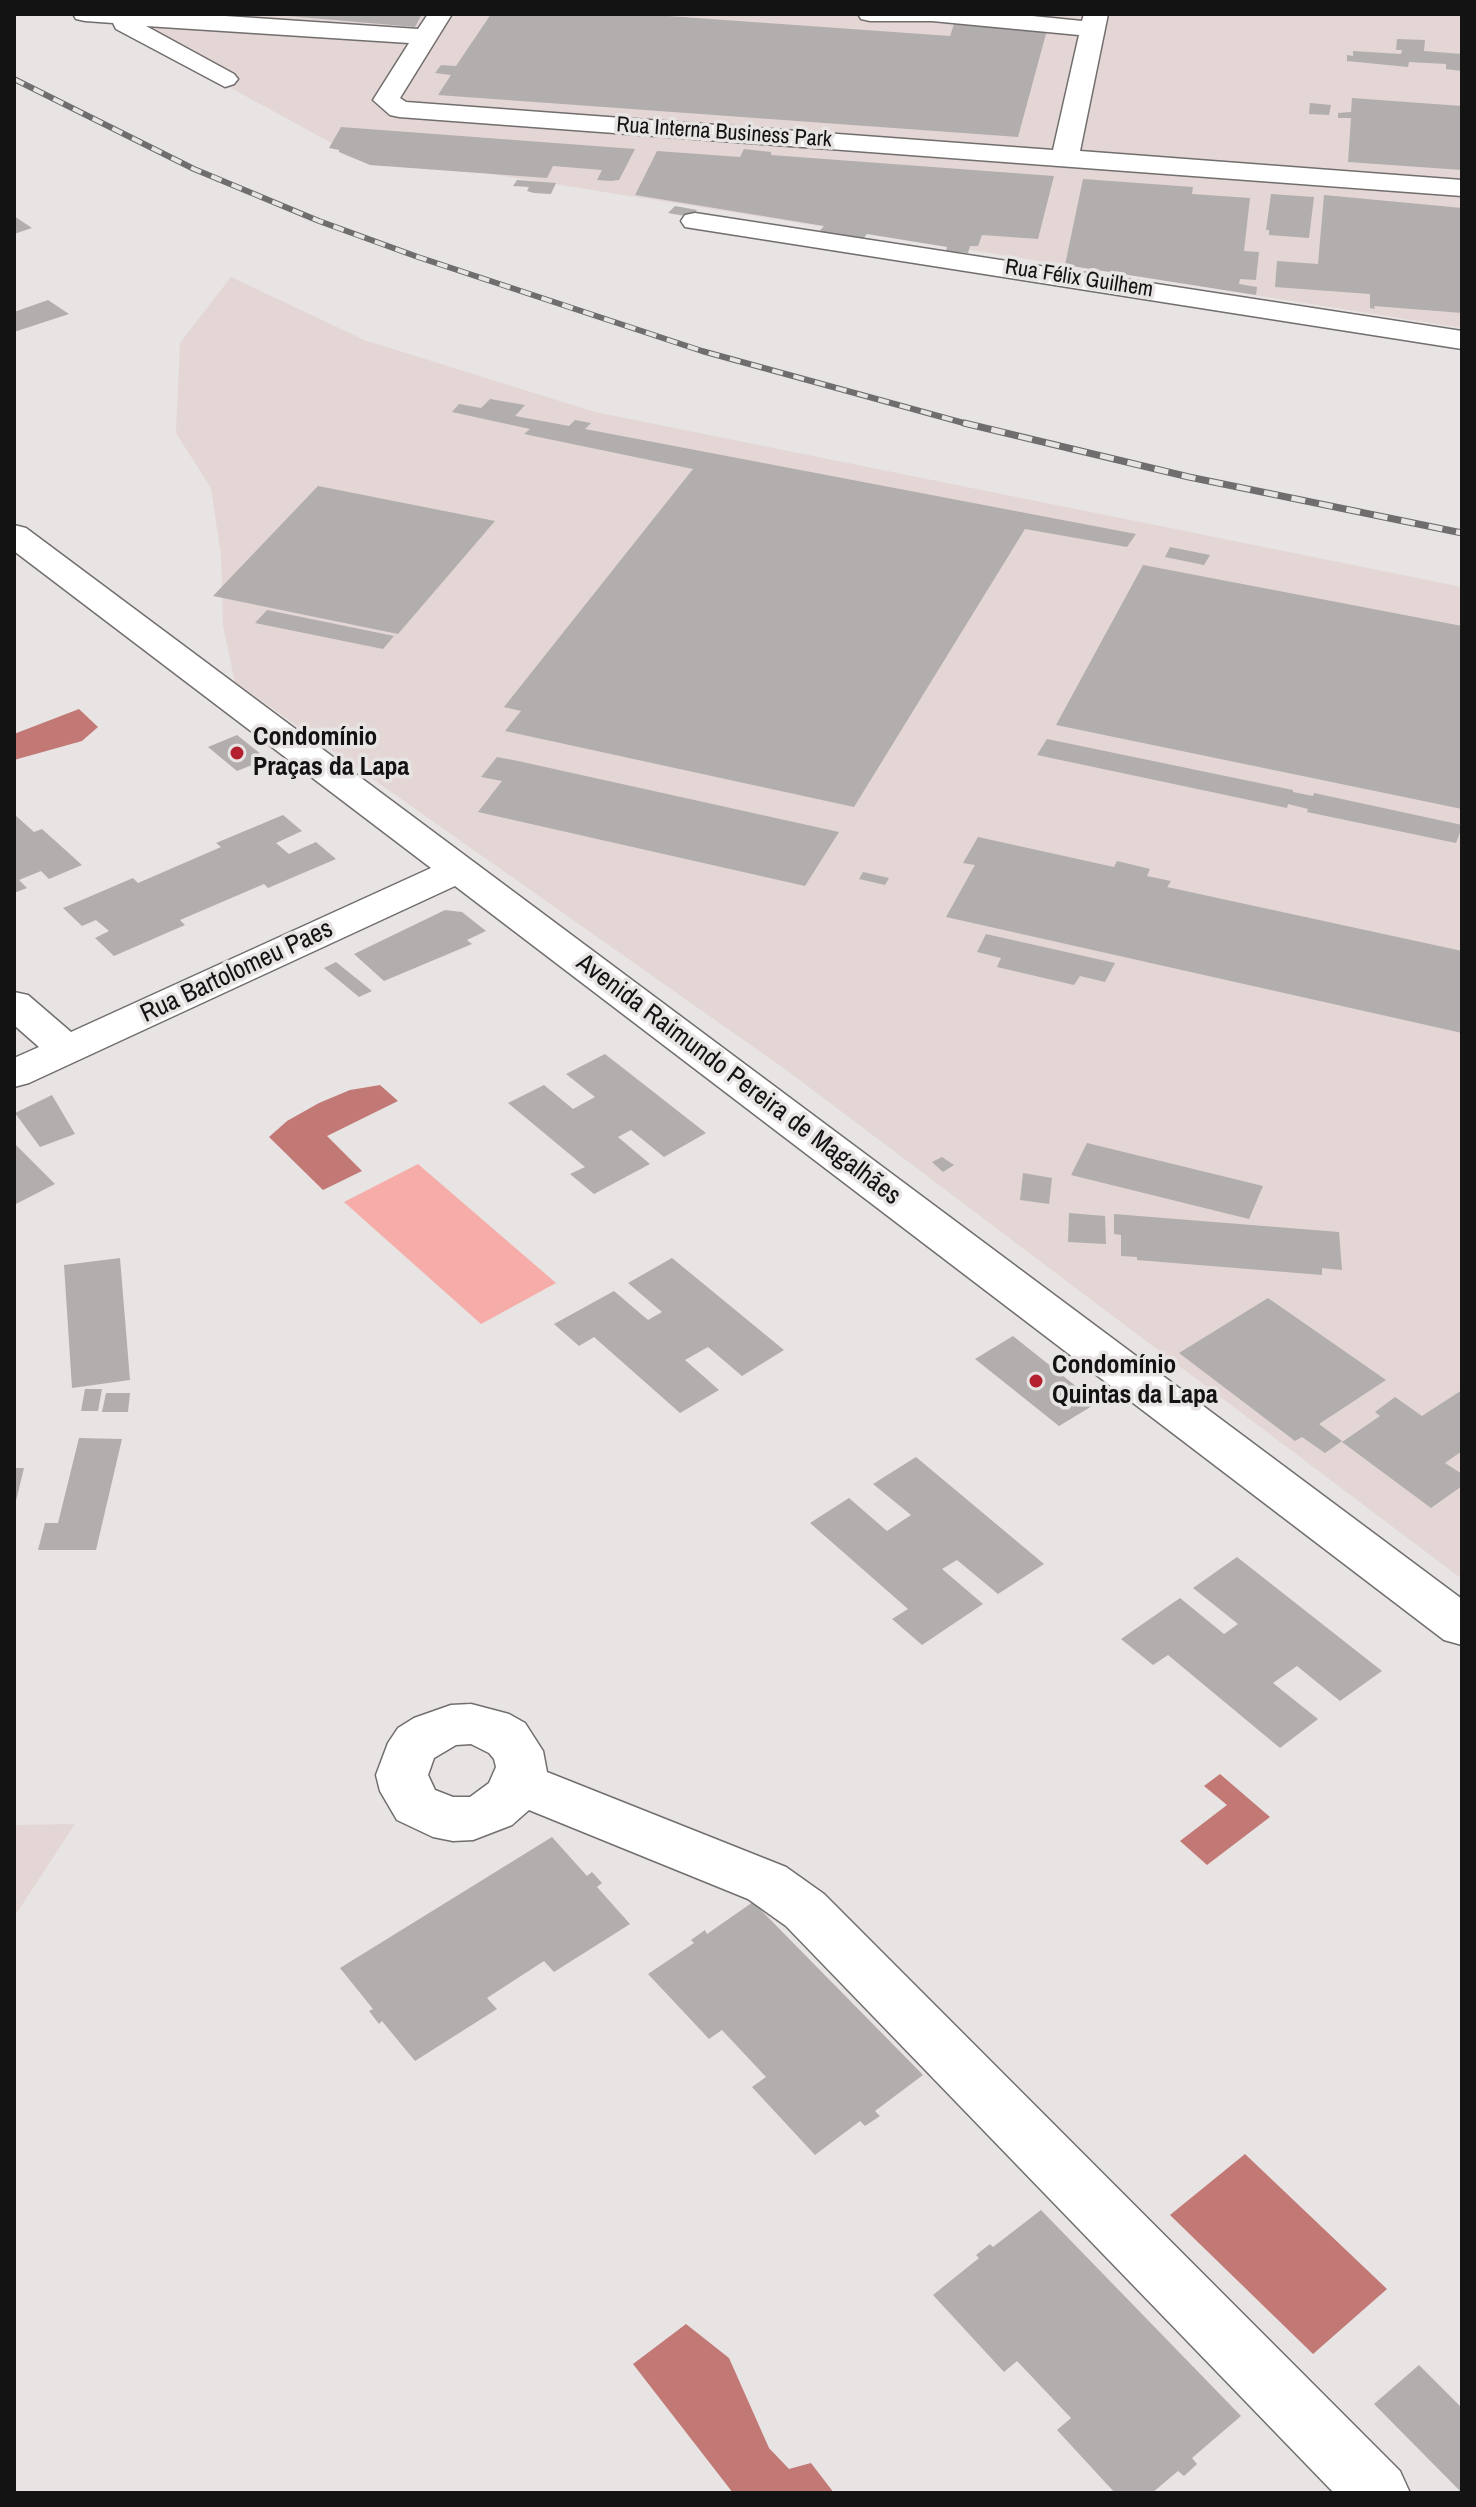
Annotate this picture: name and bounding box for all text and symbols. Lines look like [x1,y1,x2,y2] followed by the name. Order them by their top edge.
[616,112,832,154] street label: Rua Interna Business Park
[1003,254,1155,304] street label: Rua Félix Guilhem
[253,722,409,784] place label: Condomínio Praças da Lapa
[228,744,246,762] marker: Condomínio Praças da Lapa
[136,914,338,1030] street label: Rua Bartolomeu Paes
[570,948,906,1212] street label: Avenida Raimundo Pereira de Magalhães
[1052,1350,1218,1412] place label: Condomínio Quintas da Lapa
[1027,1372,1045,1390] marker: Condomínio Quintas da Lapa

